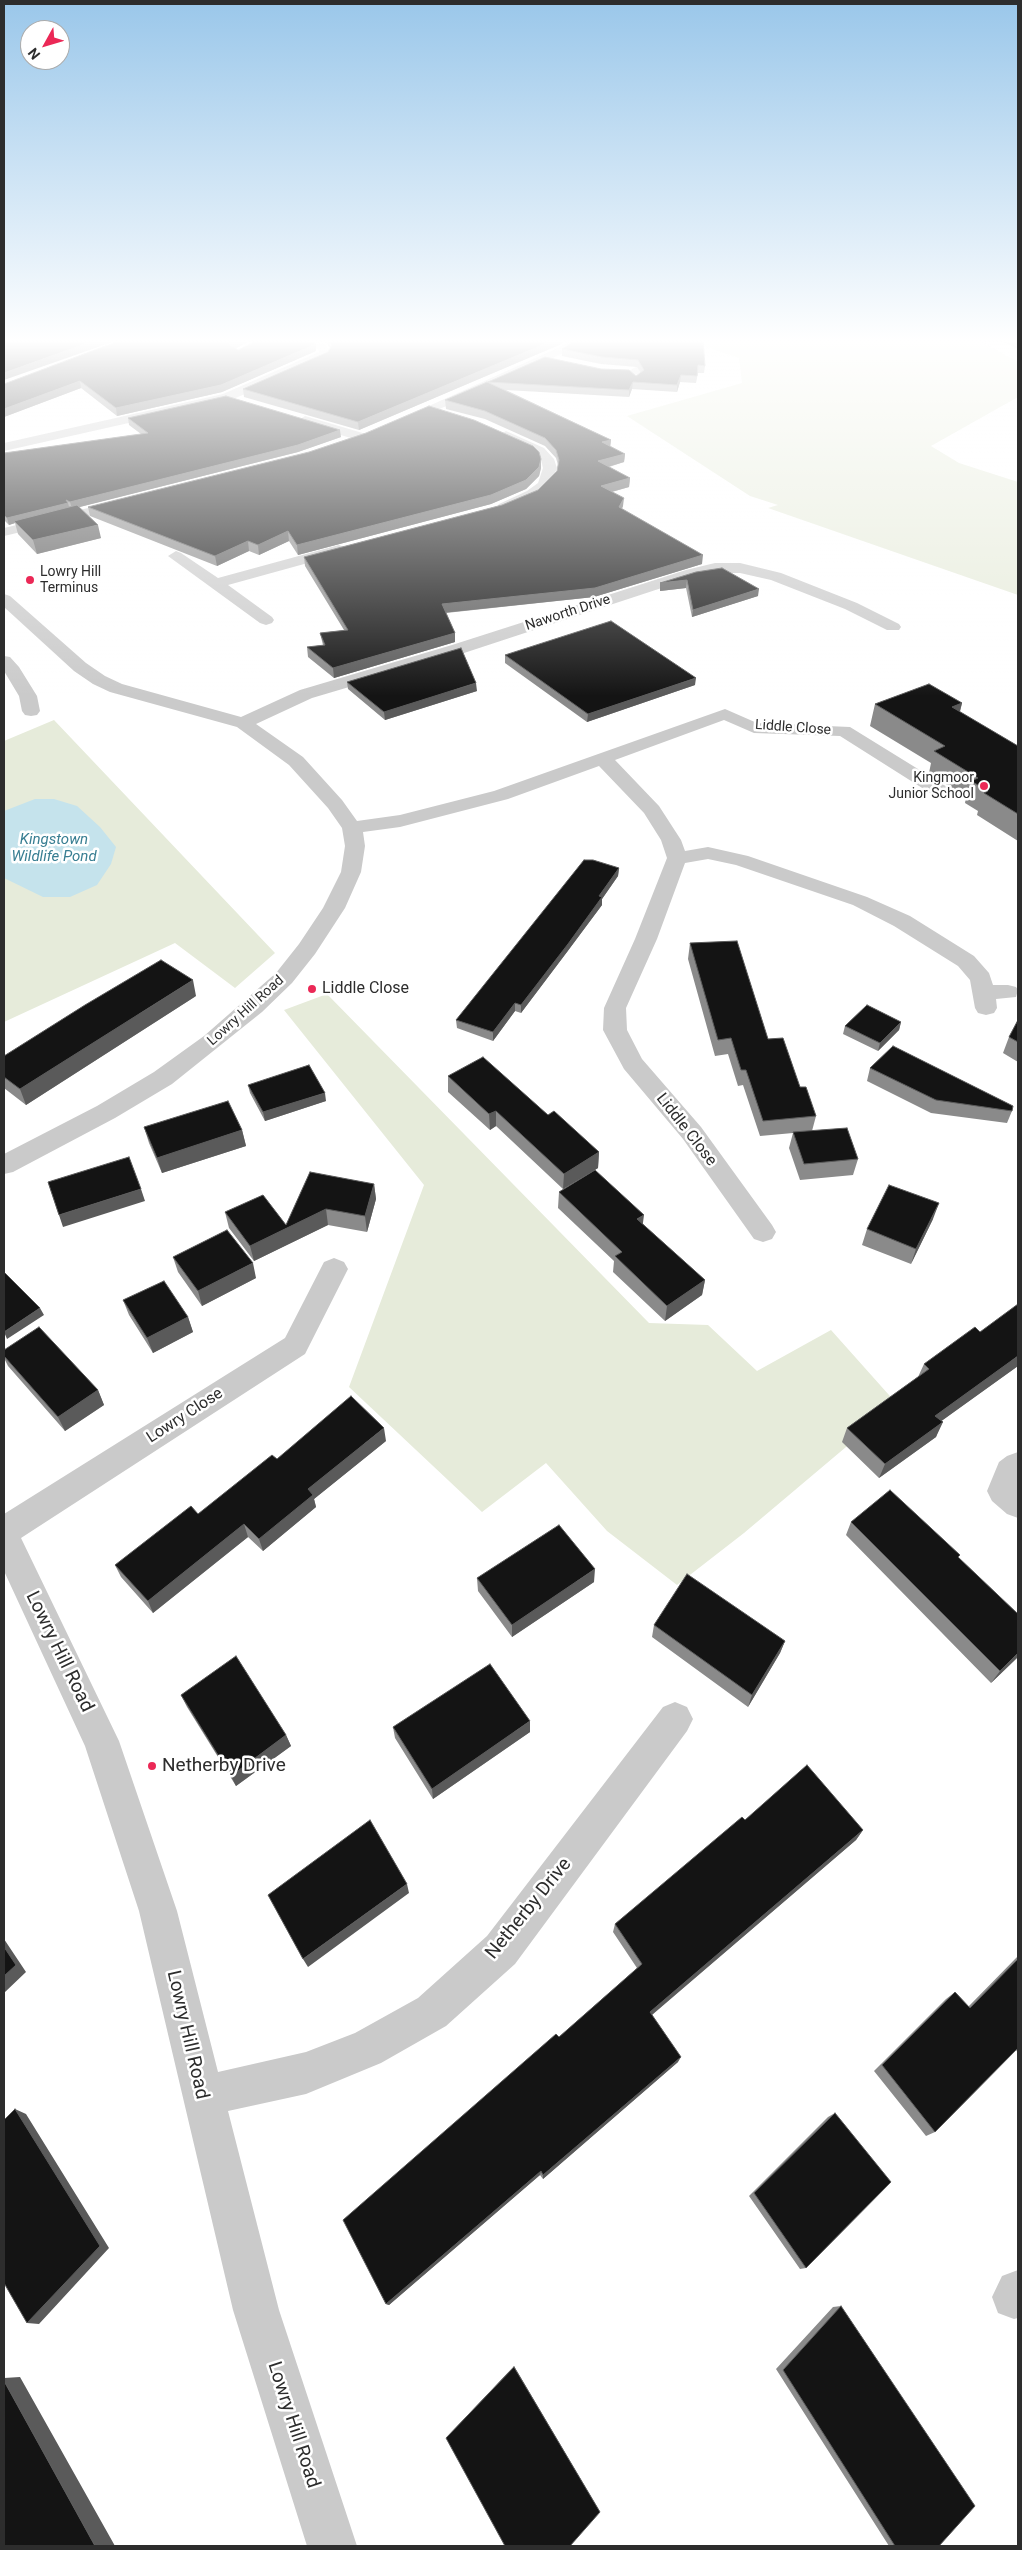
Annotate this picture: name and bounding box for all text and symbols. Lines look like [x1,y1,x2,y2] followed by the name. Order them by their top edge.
[20,20,70,70] north arrow
[25,45,43,63] text: N
[40,564,101,596] place label: Lowry Hill Terminus
[24,574,36,586] marker: Lowry Hill Terminus
[523,591,613,635] street label: Naworth Drive
[754,717,832,739] street label: Liddle Close
[888,770,974,802] place label: Kingmoor Junior School
[978,780,990,792] marker: Kingmoor Junior School
[11,831,97,866] water label: Kingstown Wildlife Pond
[204,972,288,1050] street label: Lowry Hill Road
[322,979,409,999] place label: Liddle Close
[306,983,318,995] marker: Liddle Close
[652,1090,720,1170] street label: Liddle Close
[143,1384,227,1448] street label: Lowry Close
[20,1588,98,1716] street label: Lowry Hill Road
[162,1755,286,1777] place label: Netherby Drive
[146,1760,158,1772] marker: Netherby Drive
[481,1854,577,1964] street label: Netherby Drive
[161,1968,213,2102] street label: Lowry Hill Road
[262,2359,324,2491] street label: Lowry Hill Road

